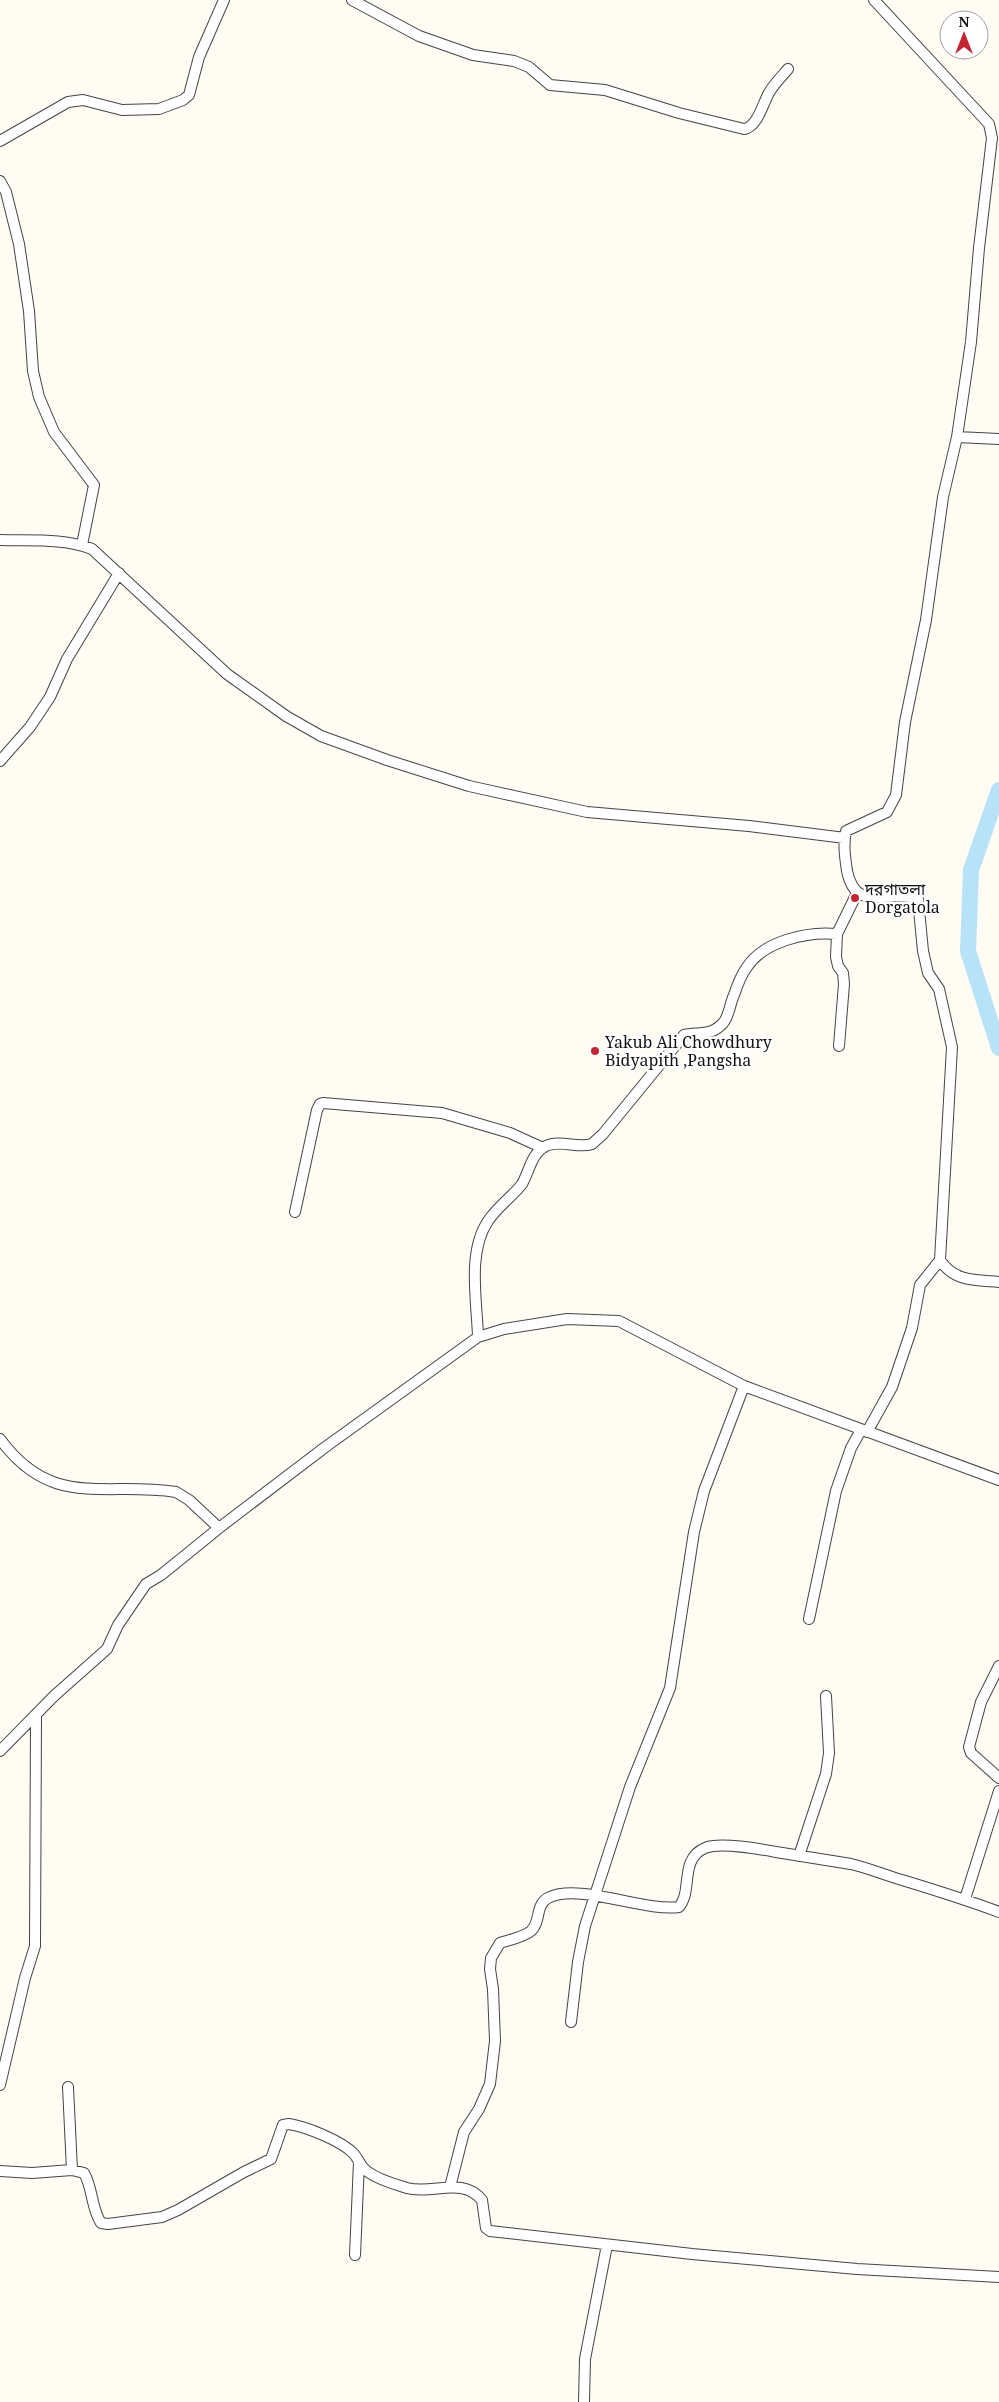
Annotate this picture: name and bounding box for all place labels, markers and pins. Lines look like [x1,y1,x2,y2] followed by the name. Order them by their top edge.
[864,878,940,918] place label: দরগাতলা Dorgatola
[849,892,861,904] marker: দরগাতলা Dorgatola
[604,1031,773,1071] place label: Yakub Ali Chowdhury Bidyapith ,Pangsha
[589,1045,601,1057] marker: Yakub Ali Chowdhury Bidyapith ,Pangsha

